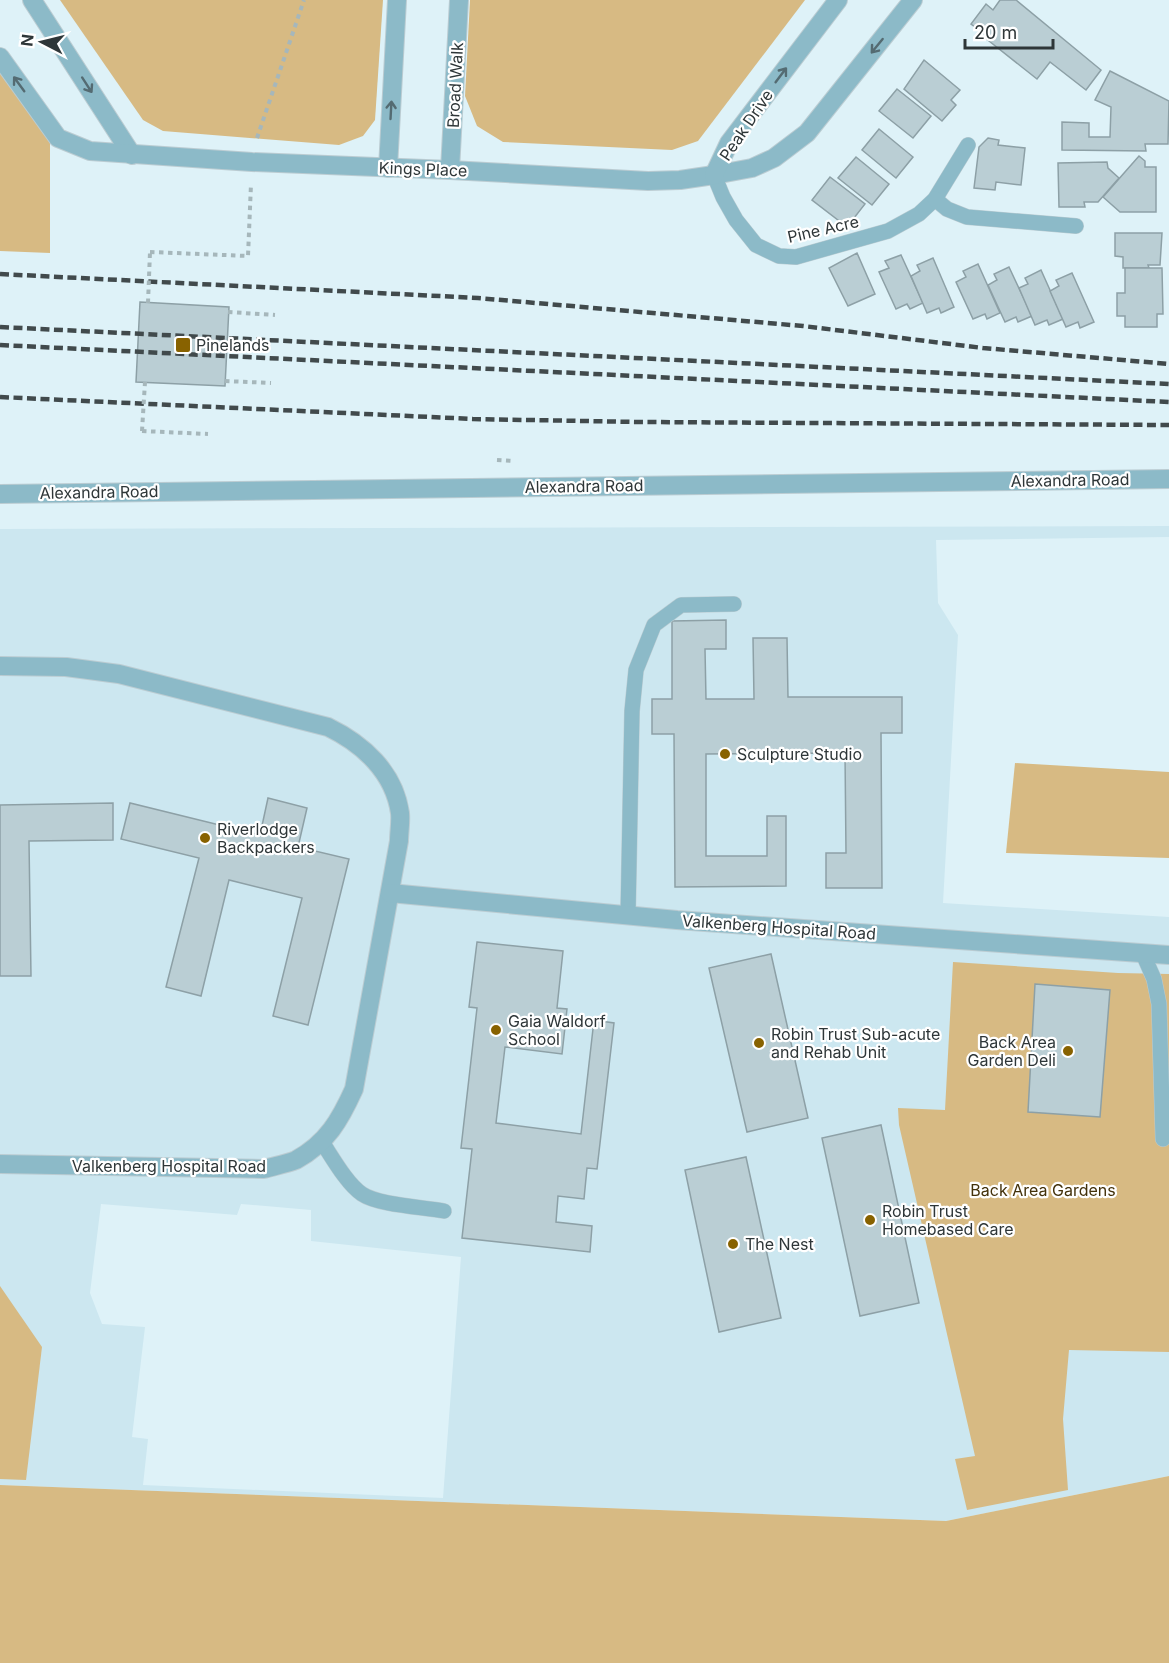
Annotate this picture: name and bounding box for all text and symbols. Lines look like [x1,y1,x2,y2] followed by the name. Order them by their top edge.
[12,12,72,72] north arrow
[965,12,1054,50] scale bar
[974,22,1017,43] text: 20 m
[16,33,38,47] text: N
[870,37,883,53] one-way arrow
[443,41,467,128] street label: Broad Walk
[775,67,787,83] one-way arrow
[80,76,93,93] one-way arrow
[13,77,26,93] one-way arrow
[715,86,777,164] street label: Peak Drive
[386,100,397,120] one-way arrow
[378,157,468,181] street label: Kings Place
[785,211,861,247] street label: Pine Acre
[196,335,269,355] place label: Pinelands
[174,336,192,354] marker: Pinelands
[1010,469,1130,491] street label: Alexandra Road
[524,475,644,497] street label: Alexandra Road
[39,481,159,503] street label: Alexandra Road
[737,744,862,764] place label: Sculpture Studio
[718,747,732,761] marker: Sculpture Studio
[217,819,315,857] place label: Riverlodge Backpackers
[198,831,212,845] marker: Riverlodge Backpackers
[681,910,877,944] street label: Valkenberg Hospital Road
[508,1011,606,1049] place label: Gaia Waldorf School
[489,1023,503,1037] marker: Gaia Waldorf School
[771,1024,940,1062] place label: Robin Trust Sub-acute and Rehab Unit
[968,1032,1056,1070] place label: Back Area Garden Deli
[752,1036,766,1050] marker: Robin Trust Sub-acute and Rehab Unit
[1061,1044,1075,1058] marker: Back Area Garden Deli
[72,1156,266,1176] street label: Valkenberg Hospital Road
[970,1180,1116,1200] park label: Back Area Gardens
[882,1201,1014,1239] place label: Robin Trust Homebased Care
[863,1213,877,1227] marker: Robin Trust Homebased Care
[745,1234,814,1254] place label: The Nest
[726,1237,740,1251] marker: The Nest

